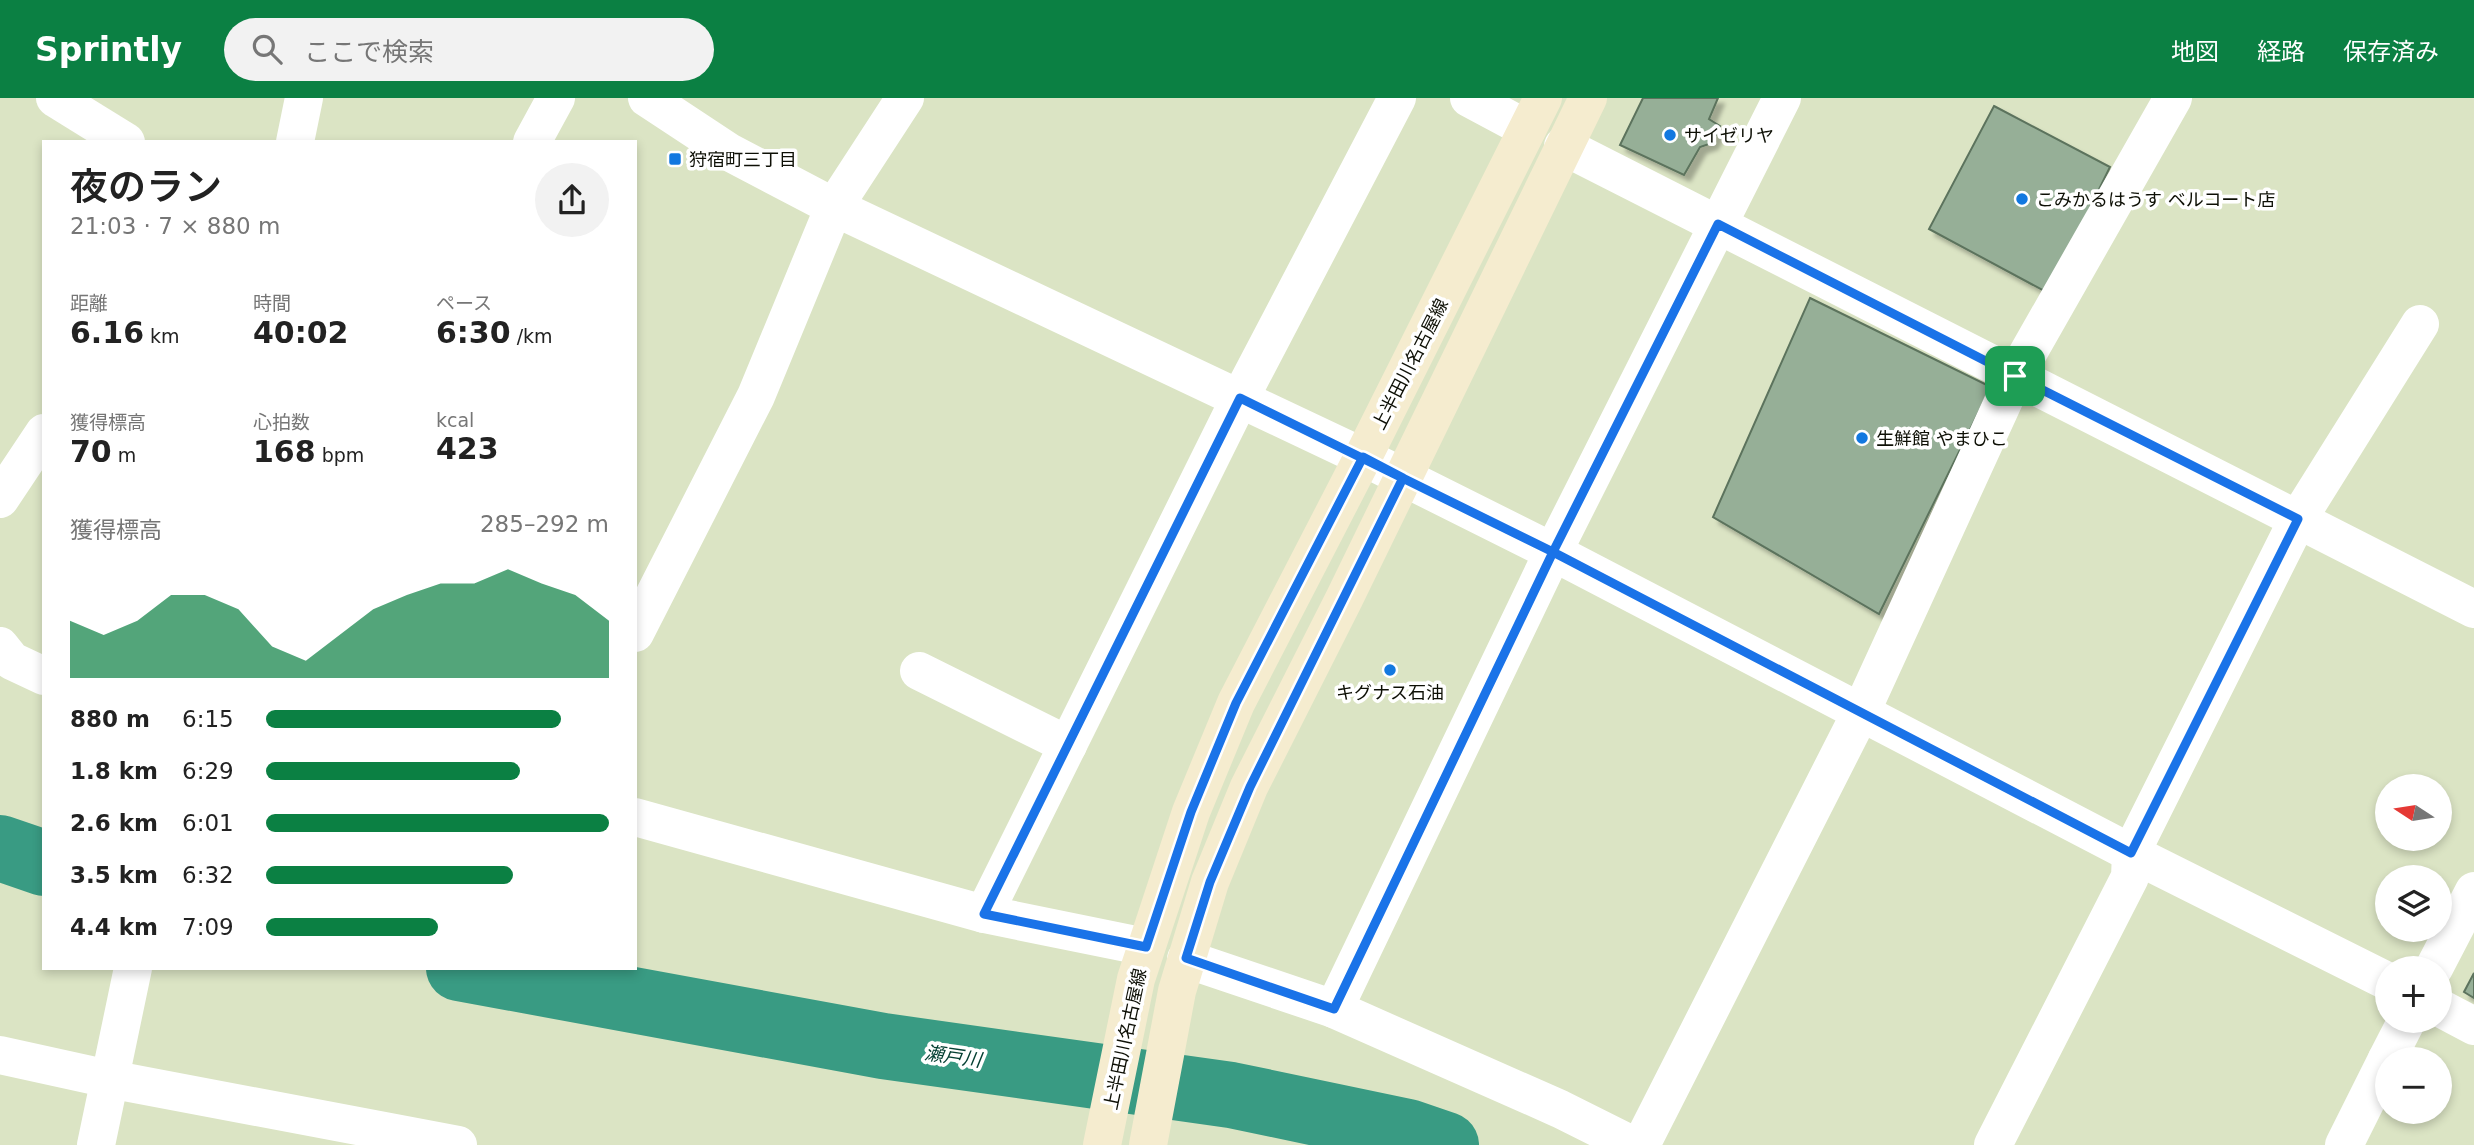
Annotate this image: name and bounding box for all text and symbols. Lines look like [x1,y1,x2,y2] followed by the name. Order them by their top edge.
[224,18,714,81] search box
[35,30,182,69] text: Sprintly
[248,30,286,68] icon: search
[304,37,434,67] text: ここで検索
[2171,38,2219,66] text: 地図
[2257,38,2305,66] text: 経路
[2343,38,2439,66] text: 保存済み
[1684,125,1774,146] place label: サイゼリヤ
[1662,127,1678,143] marker: サイゼリヤ
[689,149,797,170] place label: 狩宿町三丁目
[667,151,683,167] marker: 狩宿町三丁目
[535,163,609,237] button: share
[70,165,222,209] text: 夜のラン
[2036,189,2275,210] place label: こみかるはうす ベルコート店
[2014,191,2030,207] marker: こみかるはうす ベルコート店
[70,213,280,239] text: 21:03 · 7 × 880 m
[70,292,108,314] text: 距離
[253,292,291,314] text: 時間
[436,292,492,314] text: ペース
[1368,295,1452,433] street label: 上半田川名古屋線
[70,315,144,350] text: 6.16
[253,315,349,350] text: 40:02
[436,315,511,350] text: 6:30
[144,325,180,347] text: km
[511,325,553,347] text: /km
[1985,346,2045,406] pin
[1996,357,2034,395] icon: arrive
[436,409,474,431] text: kcal
[70,411,146,433] text: 獲得標高
[253,411,310,433] text: 心拍数
[1876,428,2008,449] place label: 生鮮館 やまひこ
[1854,430,1870,446] marker: 生鮮館 やまひこ
[436,431,499,466] text: 423
[70,434,112,469] text: 70
[253,434,316,469] text: 168
[112,444,136,466] text: m
[316,444,364,466] text: bpm
[480,511,609,537] text: 285–292 m
[70,517,162,543] text: 獲得標高
[1382,662,1398,678] marker: キグナス石油
[1336,682,1444,703] place label: キグナス石油
[70,706,150,732] text: 880 m
[182,706,234,732] text: 6:15
[70,758,158,784] text: 1.8 km
[182,758,234,784] text: 6:29
[2375,774,2452,850] north arrow
[2375,774,2452,1124] map controls
[70,810,158,836] text: 2.6 km
[182,810,234,836] text: 6:01
[70,862,158,888] text: 3.5 km
[182,862,234,888] text: 6:32
[2375,865,2452,942] button: layers
[70,914,158,940] text: 4.4 km
[182,914,234,940] text: 7:09
[2375,956,2452,1033] button: +
[1100,966,1150,1112] street label: 上半田川名古屋線
[923,1041,985,1071] water label: 瀬戸川
[2375,1047,2452,1124] button: −

